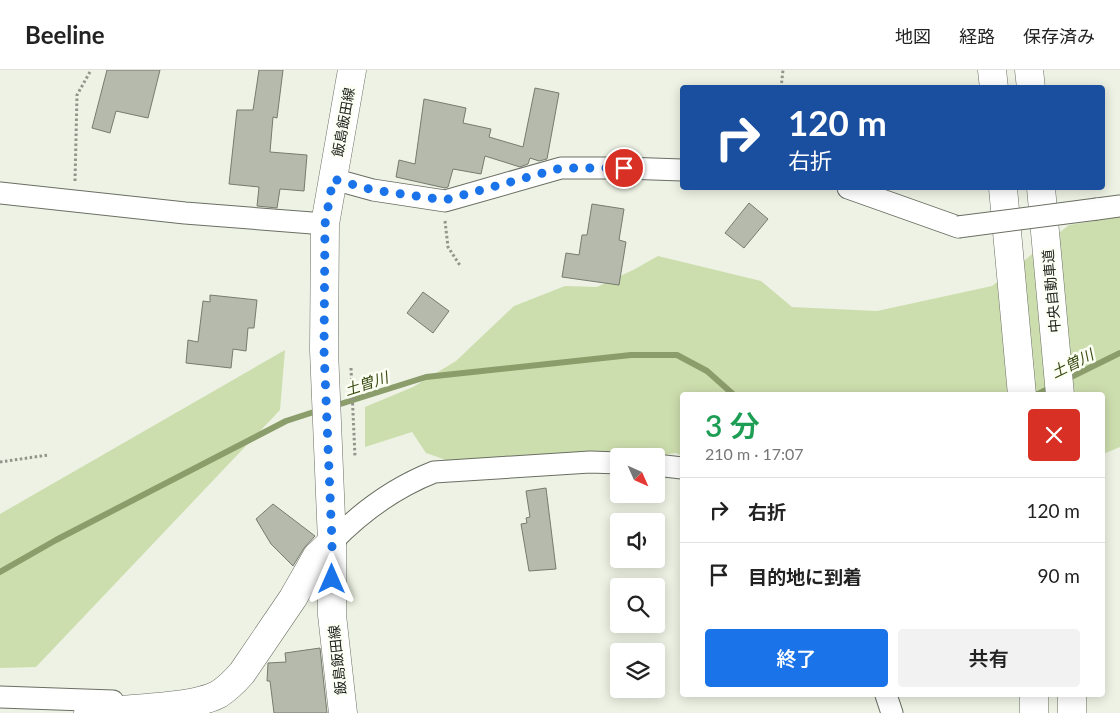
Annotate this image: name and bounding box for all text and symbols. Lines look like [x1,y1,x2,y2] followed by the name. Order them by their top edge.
[25,20,105,49] text: Beeline
[895,25,931,47] text: 地図
[959,25,995,47] text: 経路
[1023,25,1095,47] text: 保存済み
[329,86,357,158] street label: 飯島飯田線
[788,101,887,143] text: 120 m
[705,105,770,170] icon: right
[603,147,645,189] pin
[788,147,832,174] text: 右折
[610,154,638,182] icon: arrive
[1039,248,1063,334] street label: 中央自動車道
[1048,344,1098,381] water label: 土曽川
[342,367,392,399] water label: 土曽川
[705,407,760,443] text: 3 分
[1028,409,1080,461] button: close
[705,444,804,463] text: 210 m · 17:07
[610,448,665,502] north arrow
[610,448,665,698] map controls
[705,496,733,524] icon: right
[1026,499,1080,522] text: 120 m
[748,500,786,523] text: 右折
[610,513,665,568] button: sound
[305,552,357,604] position arrow
[705,561,733,589] icon: arrive
[1037,564,1080,587] text: 90 m
[748,565,862,588] text: 目的地に到着
[610,578,665,633] button: search
[325,624,349,696] street label: 飯島飯田線
[705,629,888,687] button: 終了
[898,629,1080,687] button: 共有
[610,643,665,698] button: layers

